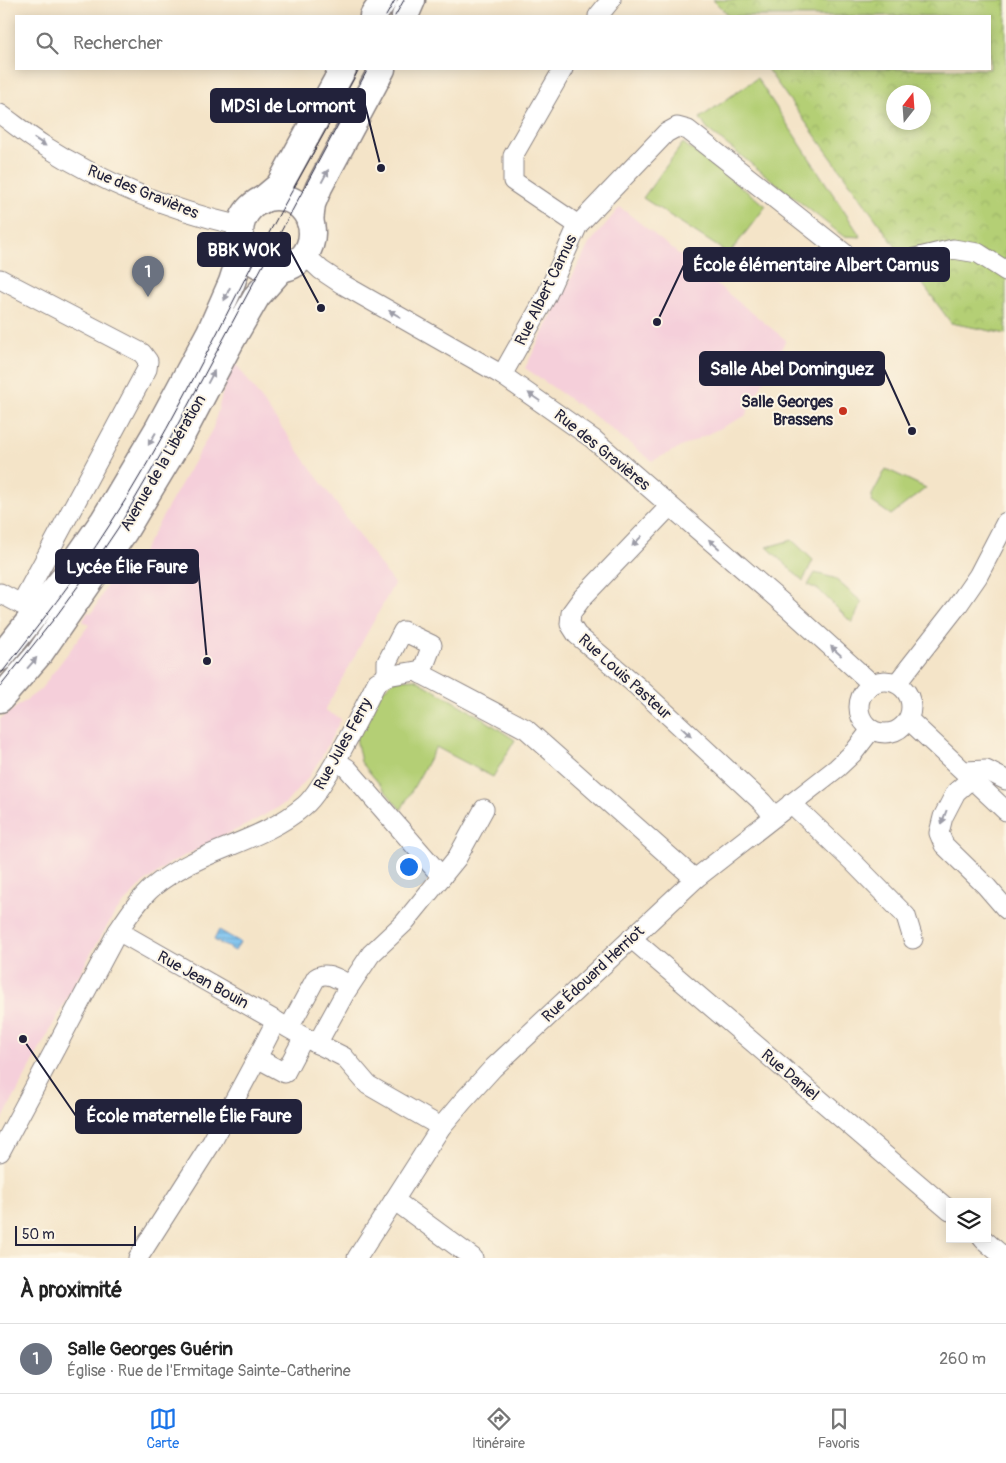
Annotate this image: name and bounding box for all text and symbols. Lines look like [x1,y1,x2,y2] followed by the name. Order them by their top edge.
[15,15,991,70] search box
[33,29,61,57] icon: search
[73,31,163,55] text: Rechercher
[886,85,931,130] north arrow
[211,89,365,122] callout: MDSI de Lormont
[221,95,356,118] text: MDSI de Lormont
[33,137,46,147] one-way arrow
[85,161,201,223] street label: Rue des Gravières
[321,169,329,184] one-way arrow
[510,231,582,349] street label: Rue Albert Camus
[198,233,290,266] callout: BBK WOK
[208,239,281,262] text: BBK WOK
[684,248,949,281] callout: École élémentaire Albert Camus
[693,254,940,277] text: École élémentaire Albert Camus
[132,256,164,297] pin: 1
[222,287,230,301] one-way arrow
[388,309,401,318] one-way arrow
[700,352,884,385] callout: Salle Abel Dominguez
[710,358,875,381] text: Salle Abel Dominguez
[207,371,216,384] one-way arrow
[116,391,210,535] street label: Avenue de la Libération
[527,392,541,402] one-way arrow
[741,392,834,430] place label: Salle Georges Brassens
[550,405,654,495] street label: Rue des Gravières
[837,405,849,417] marker: Salle Georges Brassens
[148,432,157,445] one-way arrow
[631,535,643,547] one-way arrow
[708,538,721,549] one-way arrow
[56,550,198,583] callout: Lycée Élie Faure
[66,556,189,579] text: Lycée Élie Faure
[574,630,676,724] street label: Rue Louis Pasteur
[829,646,842,657] one-way arrow
[26,657,38,669] one-way arrow
[310,694,377,793] street label: Rue Jules Ferry
[680,726,692,738] one-way arrow
[940,810,948,825] one-way arrow
[396,854,422,880] your location
[538,921,649,1027] street label: Rue Édouard Herriot
[154,947,252,1013] street label: Rue Jean Bouin
[757,1045,823,1105] street label: Rue Daniel
[76,1100,301,1133] callout: École maternelle Élie Faure
[87,1105,293,1128] text: École maternelle Élie Faure
[946,1198,991,1243] map controls
[946,1198,991,1243] button: layers
[15,1223,136,1246] scale bar
[22,1226,55,1243] text: 50 m
[20,1277,123,1304] text: À proximité
[67,1337,233,1361] text: Salle Georges Guérin
[33,1349,39,1369] text: 1
[939,1349,986,1369] text: 260 m
[67,1361,351,1381] text: Église · Rue de l'Ermitage Sainte-Catherine
[146,1405,179,1452] tab: Carte
[472,1405,525,1452] tab: Itinéraire
[818,1405,860,1452] tab: Favoris

